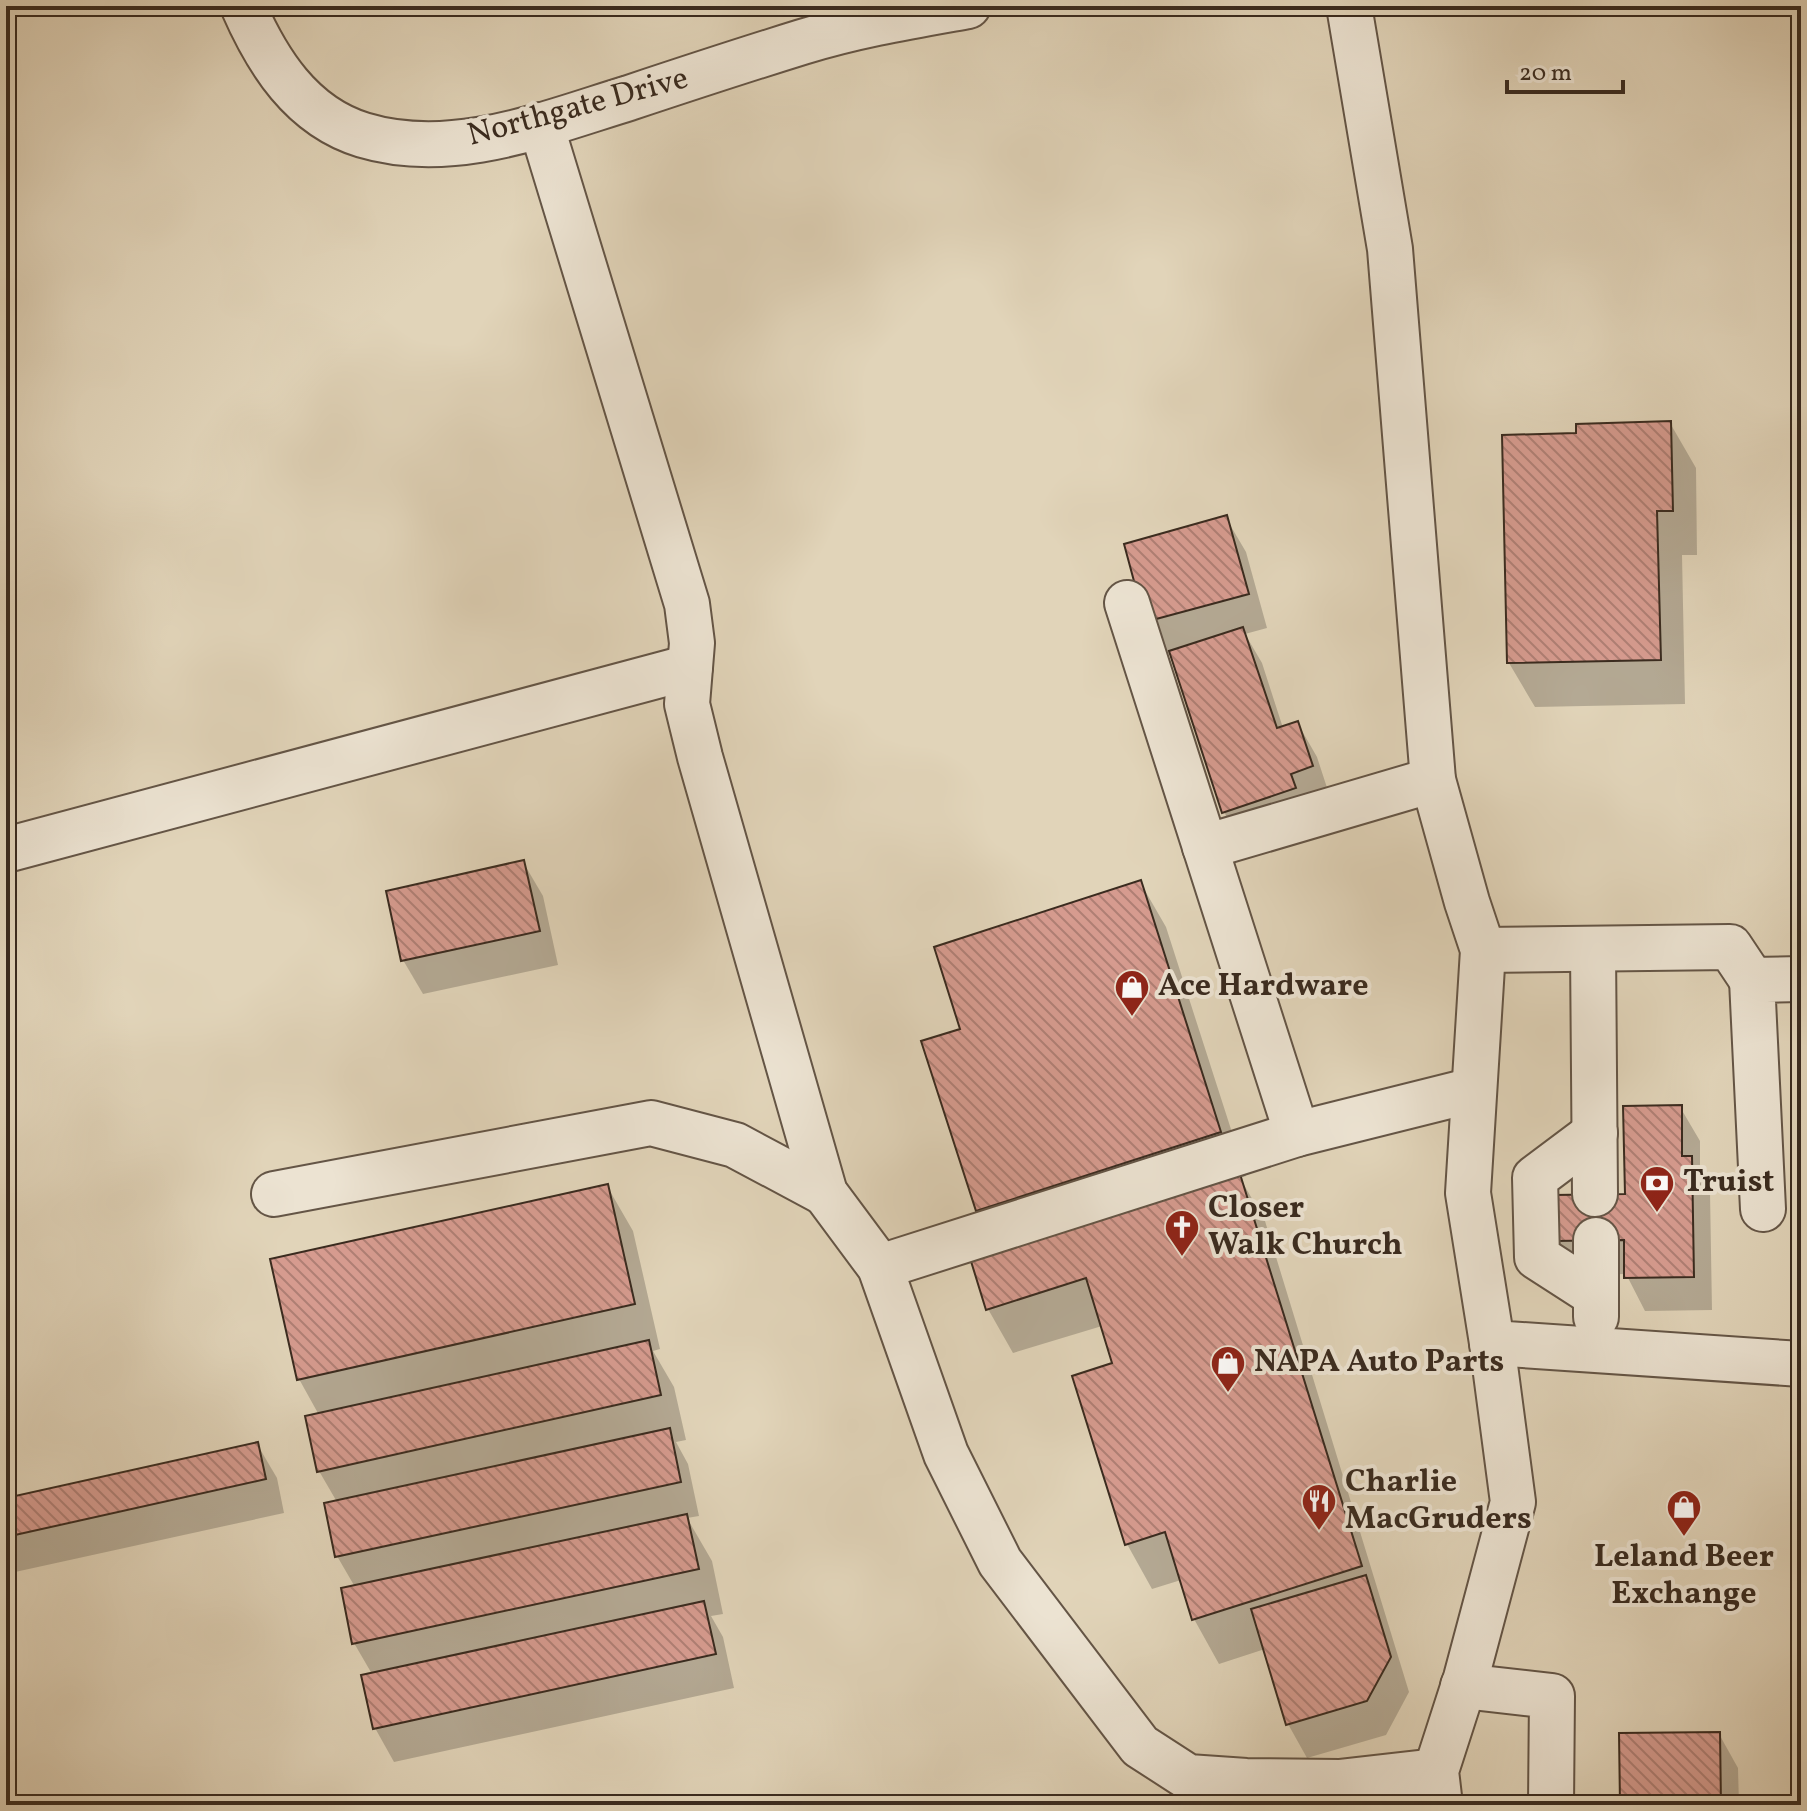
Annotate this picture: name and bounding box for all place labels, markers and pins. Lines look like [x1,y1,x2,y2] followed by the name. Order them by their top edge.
[1158,965,1369,1009] place label: Ace Hardware
[1113,968,1151,1018] shop icon: Ace Hardware
[1683,1161,1774,1205] place label: Truist
[1638,1164,1676,1214] bank icon: Truist
[1208,1187,1403,1268] place label: Closer Walk Church
[1163,1208,1201,1258] church icon: Closer Walk Church
[1254,1341,1504,1385] place label: NAPA Auto Parts
[1209,1344,1247,1394] shop icon: NAPA Auto Parts
[1345,1461,1532,1542] place label: Charlie MacGruders
[1300,1482,1338,1532] restaurant icon: Charlie MacGruders
[1665,1488,1703,1538] shop icon: Leland Beer Exchange
[1594,1536,1774,1617] place label: Leland Beer Exchange

